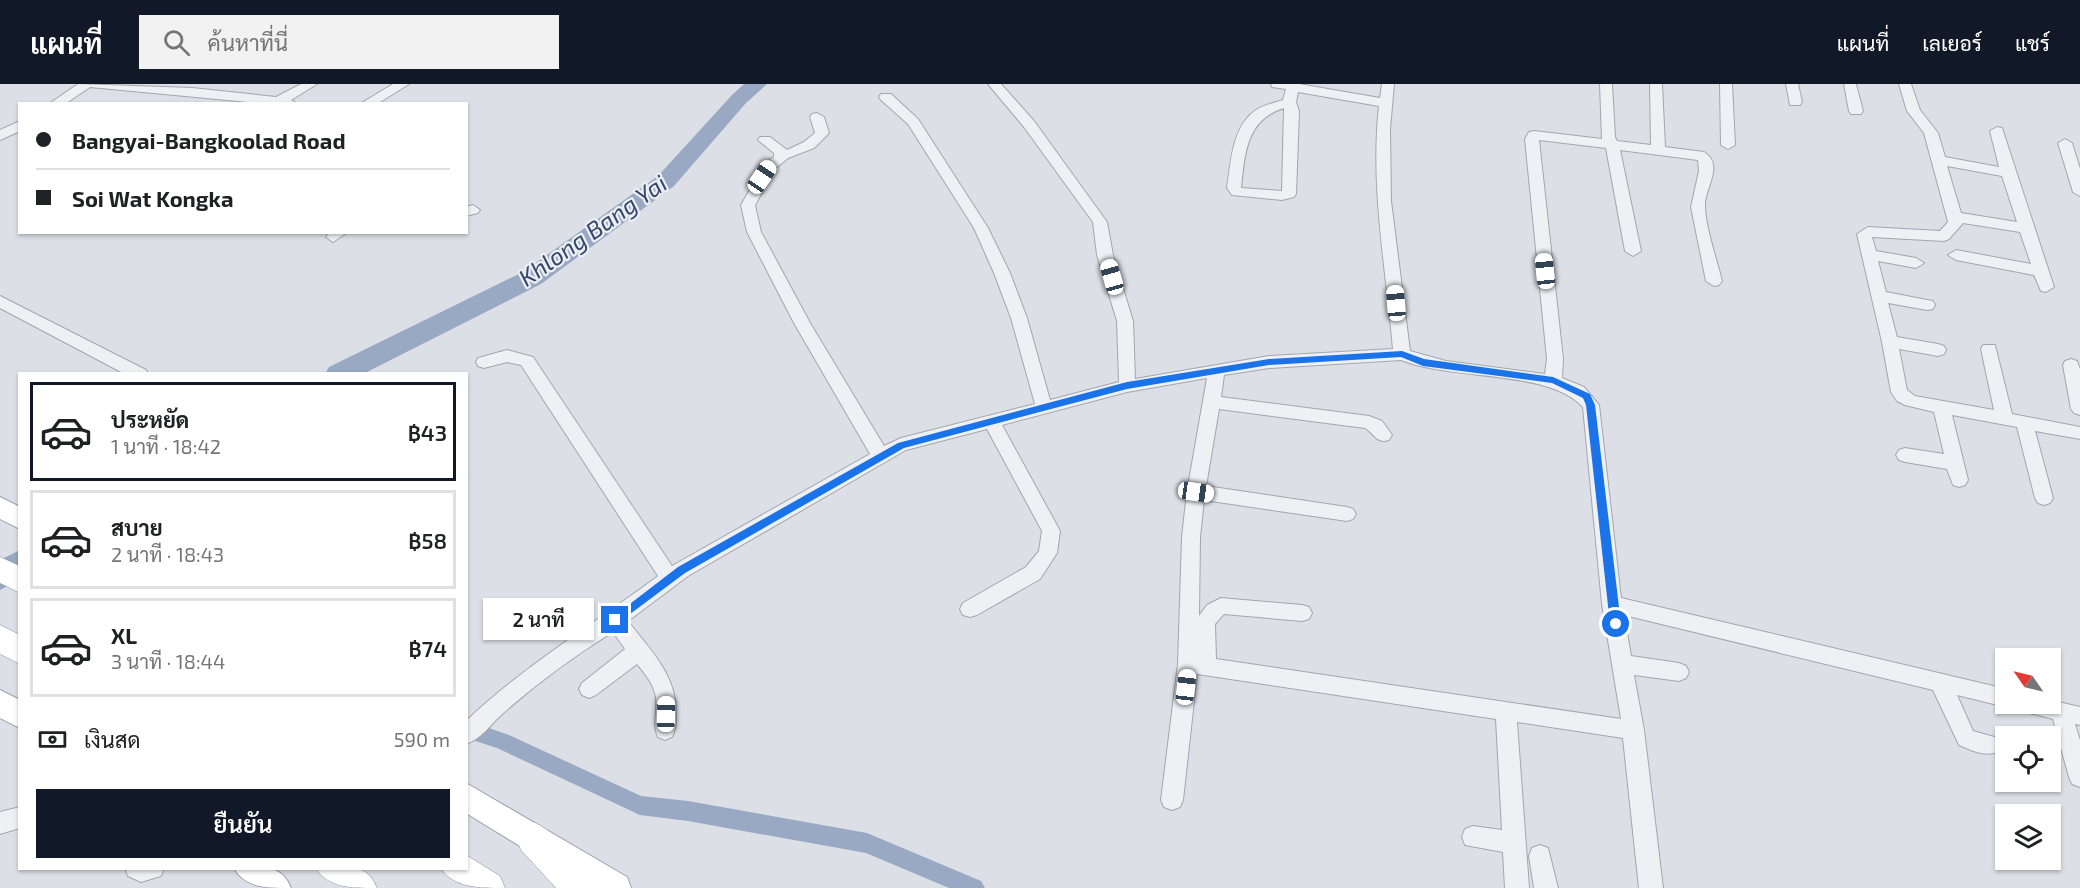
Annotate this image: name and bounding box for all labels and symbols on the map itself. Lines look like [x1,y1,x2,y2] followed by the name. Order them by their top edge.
[744,157,780,197] car
[512,168,672,292] water label: Khlong Bang Yai
[1534,252,1556,290] car
[1098,257,1126,297] car
[1385,284,1407,322] car
[1177,481,1215,503] car
[483,599,594,641] callout: 2 นาที
[601,606,628,633] route end
[1602,610,1629,637] route start
[1995,648,2061,714] north arrow
[1175,668,1197,706] car
[657,696,675,732] car

